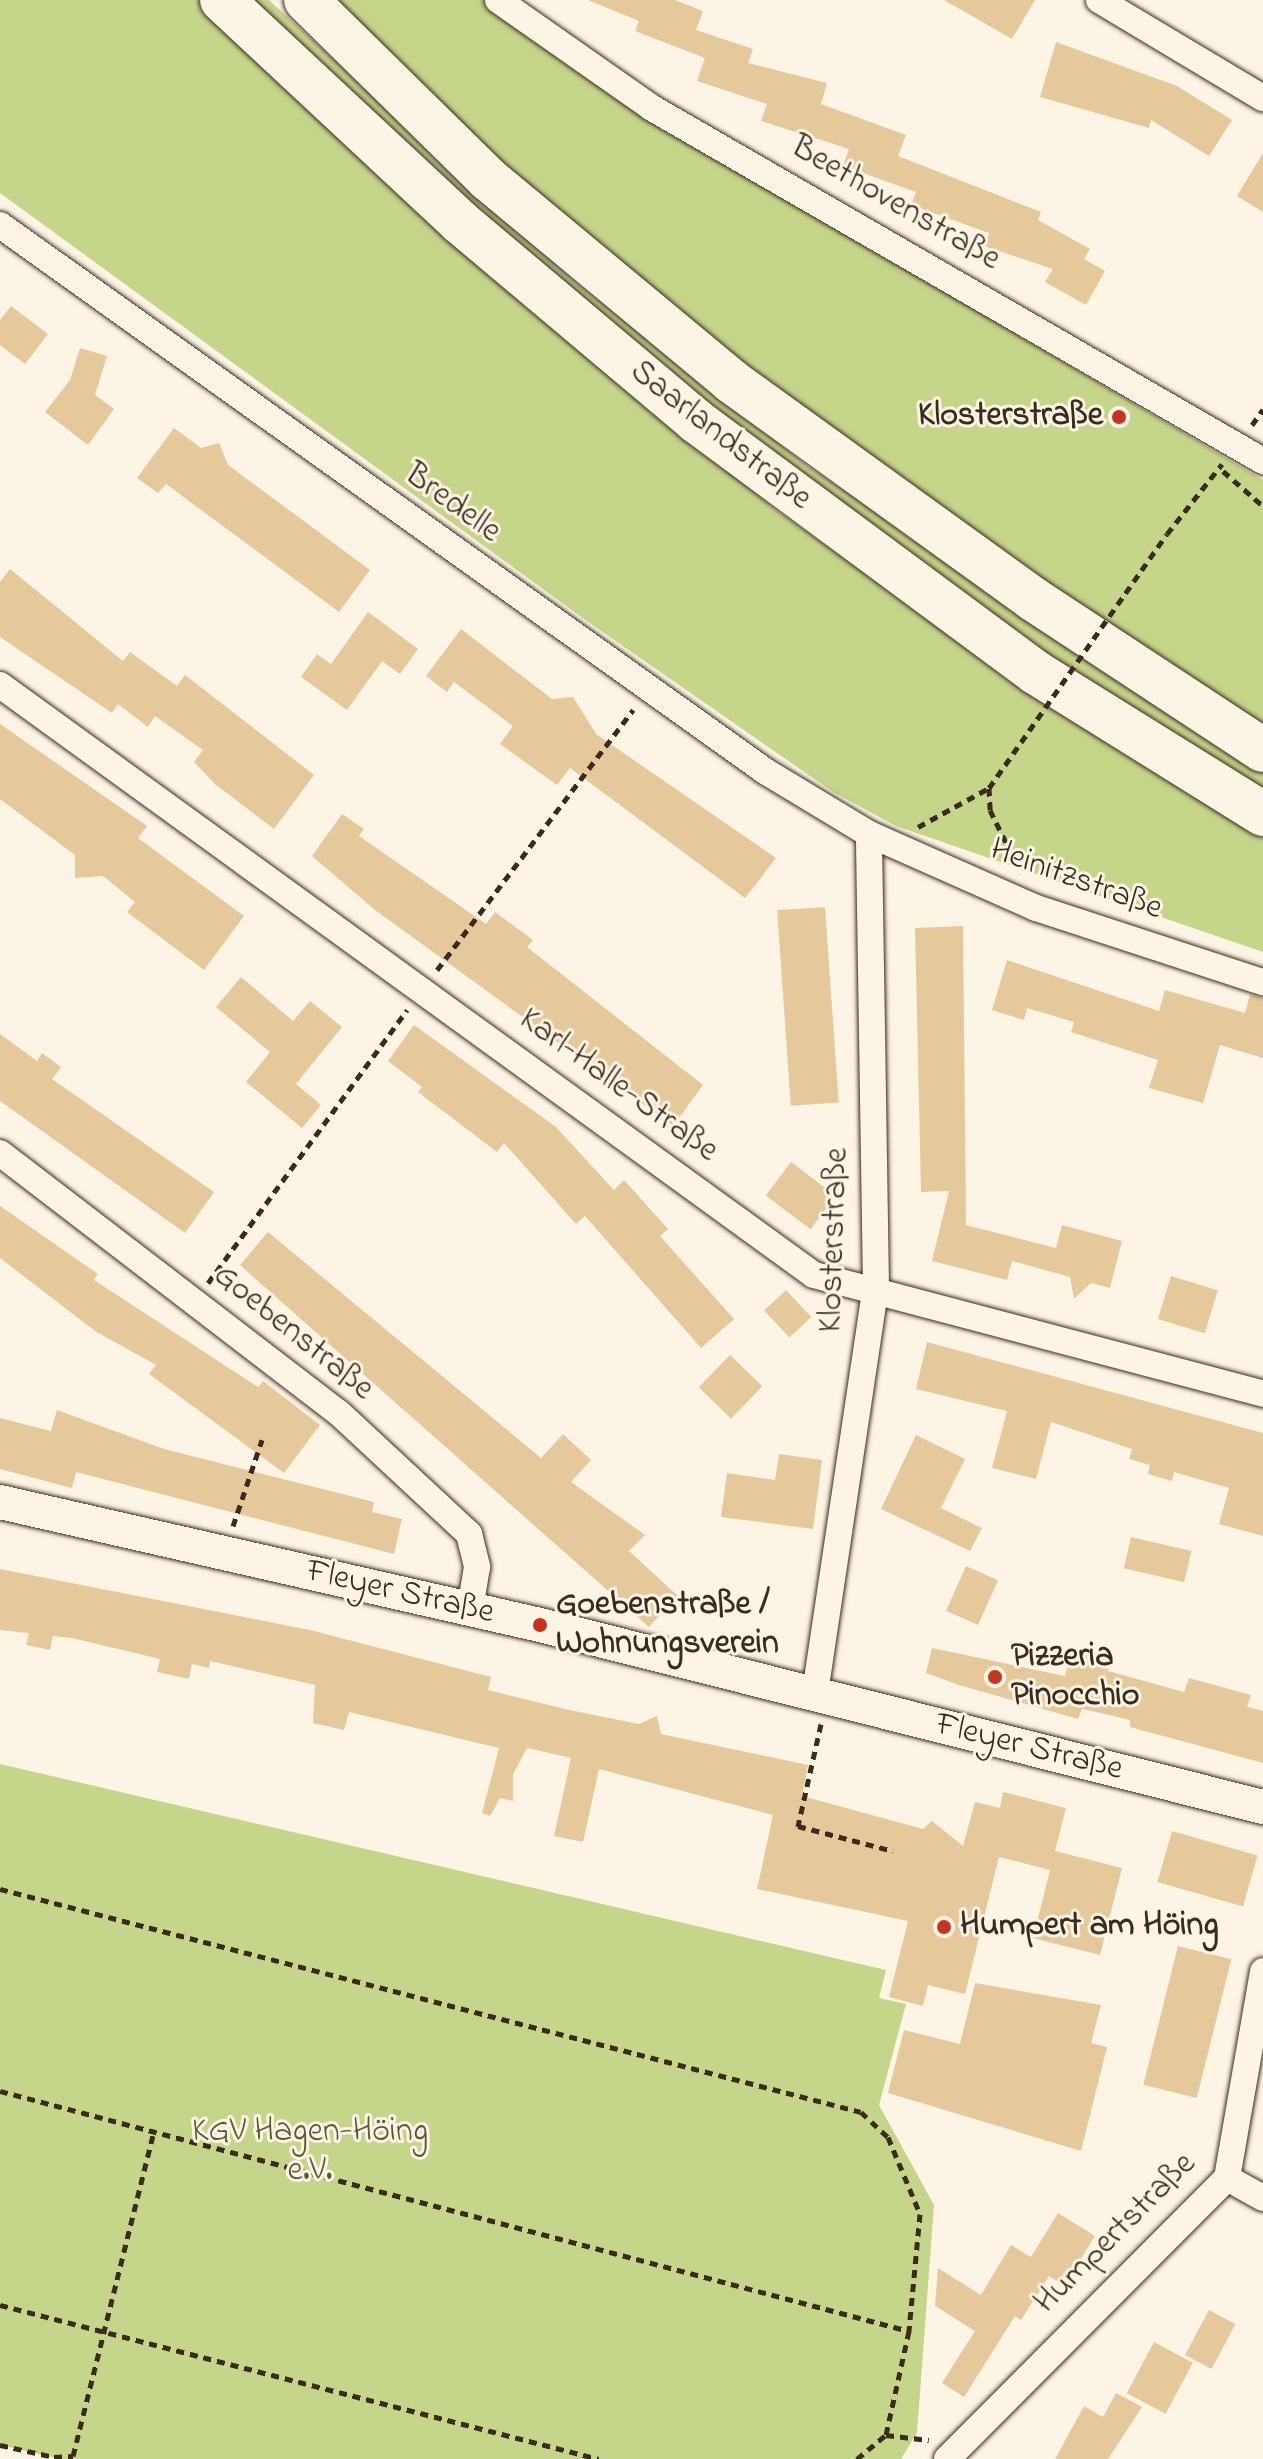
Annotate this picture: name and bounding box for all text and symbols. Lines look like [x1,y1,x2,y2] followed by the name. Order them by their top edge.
[783,127,1007,281] street label: Beethovenstraße
[621,352,819,520] street label: Saarlandstraße
[918,397,1103,437] place label: Klosterstraße
[1110,408,1128,426] marker: Klosterstraße
[396,455,508,553] street label: Bredelle
[984,830,1168,930] street label: Heinitzstraße
[510,1000,726,1172] street label: Karl-Halle-Straße
[811,1147,859,1333] street label: Klosterstraße
[204,1256,382,1410] street label: Goebenstraße
[302,1552,498,1634] street label: Fleyer Straße
[556,1585,779,1664] place label: Goebenstraße / Wohnungsverein
[531,1616,549,1634] marker: Goebenstraße / Wohnungsverein
[1011,1637,1139,1716] place label: Pizzeria Pinocchio
[986,1668,1004,1686] marker: Pizzeria Pinocchio
[931,1705,1127,1791] street label: Fleyer Straße
[960,1907,1219,1947] place label: Humpert am Höing
[935,1918,953,1936] marker: Humpert am Höing
[192,2112,428,2192] park label: KGV Hagen-Höing e.V.
[1027,2145,1205,2323] street label: Humpertstraße

